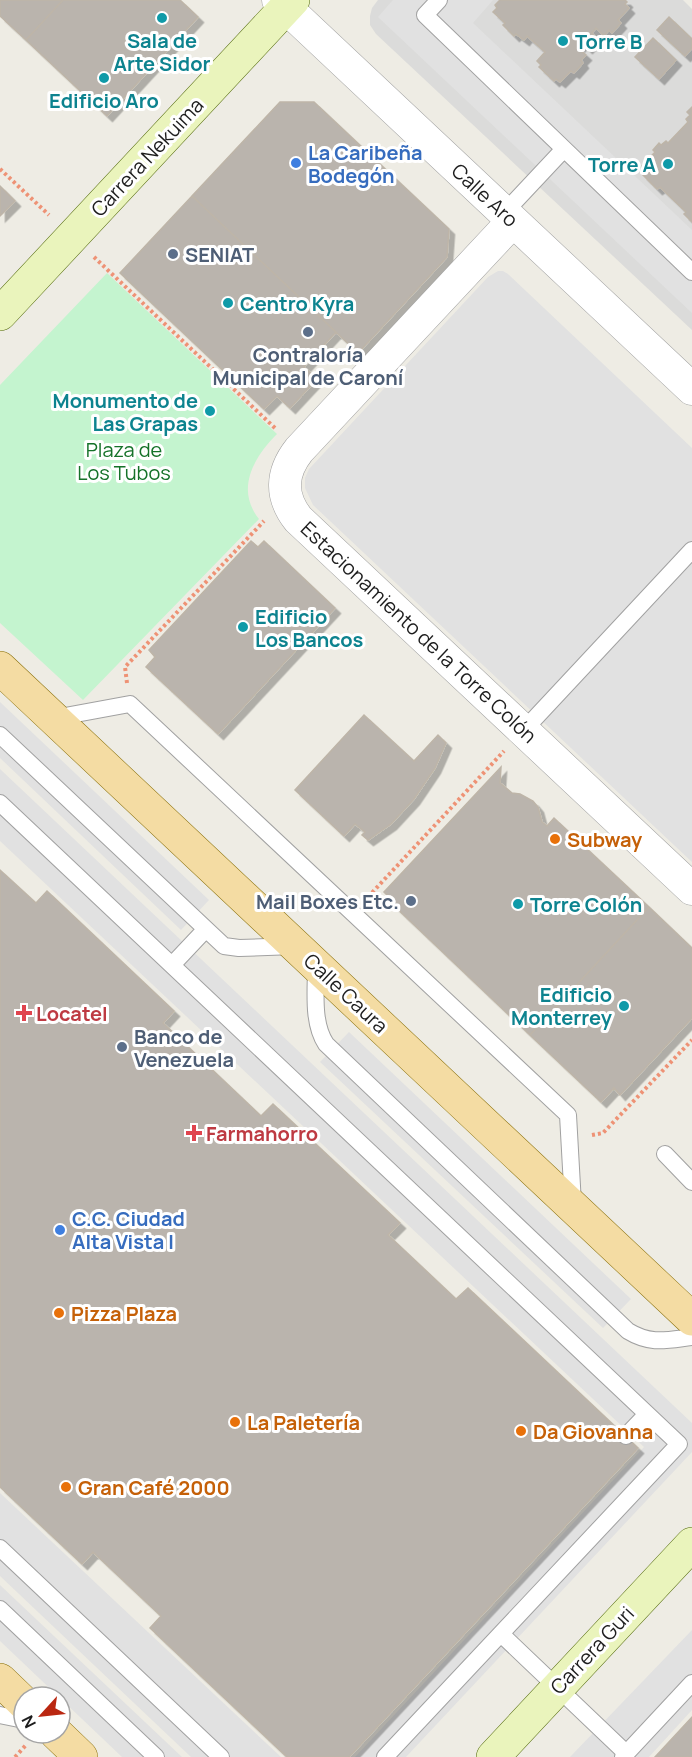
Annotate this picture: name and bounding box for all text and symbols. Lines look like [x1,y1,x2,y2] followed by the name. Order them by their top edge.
[155,11,169,25] marker: Sala de Arte Sidor
[114,27,211,77] place label: Sala de Arte Sidor
[575,28,643,55] place label: Torre B
[556,34,570,48] marker: Torre B
[97,71,111,85] marker: Edificio Aro
[49,87,159,114] place label: Edificio Aro
[85,92,209,222] street label: Carrera Nekuima
[308,139,422,189] place label: La Caribeña Bodegón
[588,151,657,178] place label: Torre A
[289,156,303,170] marker: La Caribeña Bodegón
[446,157,524,233] street label: Calle Aro
[661,157,675,171] marker: Torre A
[185,241,254,268] place label: SENIAT
[166,247,180,261] marker: SENIAT
[240,290,354,317] place label: Centro Kyra
[221,296,235,310] marker: Centro Kyra
[301,325,315,339] marker: Contraloría Municipal de Caroní
[213,341,404,391] place label: Contraloría Municipal de Caroní
[53,387,198,437] place label: Monumento de Las Grapas
[203,404,217,418] marker: Monumento de Las Grapas
[77,436,171,486] park label: Plaza de Los Tubos
[295,515,543,749] street label: Estacionamiento de la Torre Colón
[255,603,363,653] place label: Edificio Los Bancos
[236,620,250,634] marker: Edificio Los Bancos
[567,826,643,853] place label: Subway
[548,832,562,846] marker: Subway
[256,888,399,915] place label: Mail Boxes Etc.
[530,891,642,918] place label: Torre Colón
[404,894,418,908] marker: Mail Boxes Etc.
[511,897,525,911] marker: Torre Colón
[298,947,394,1039] street label: Calle Caura
[511,981,613,1031] place label: Edificio Monterrey
[617,999,631,1013] marker: Edificio Monterrey
[36,1000,108,1027] place label: Locatel
[17,1006,31,1020] marker: Locatel
[134,1023,234,1073] place label: Banco de Venezuela
[115,1040,129,1054] marker: Banco de Venezuela
[206,1120,318,1147] place label: Farmahorro
[187,1126,201,1140] marker: Farmahorro
[72,1205,185,1255] place label: C.C. Ciudad Alta Vista I
[53,1223,67,1237] marker: C.C. Ciudad Alta Vista I
[71,1300,177,1327] place label: Pizza Plaza
[52,1306,66,1320] marker: Pizza Plaza
[247,1409,360,1436] place label: La Paletería
[228,1415,242,1429] marker: La Paletería
[533,1418,653,1445] place label: Da Giovanna
[514,1424,528,1438] marker: Da Giovanna
[78,1474,230,1501] place label: Gran Café 2000
[59,1480,73,1494] marker: Gran Café 2000
[544,1600,640,1700] street label: Carrera Guri
[12,1685,72,1745] north arrow
[16,1712,41,1732] text: N

